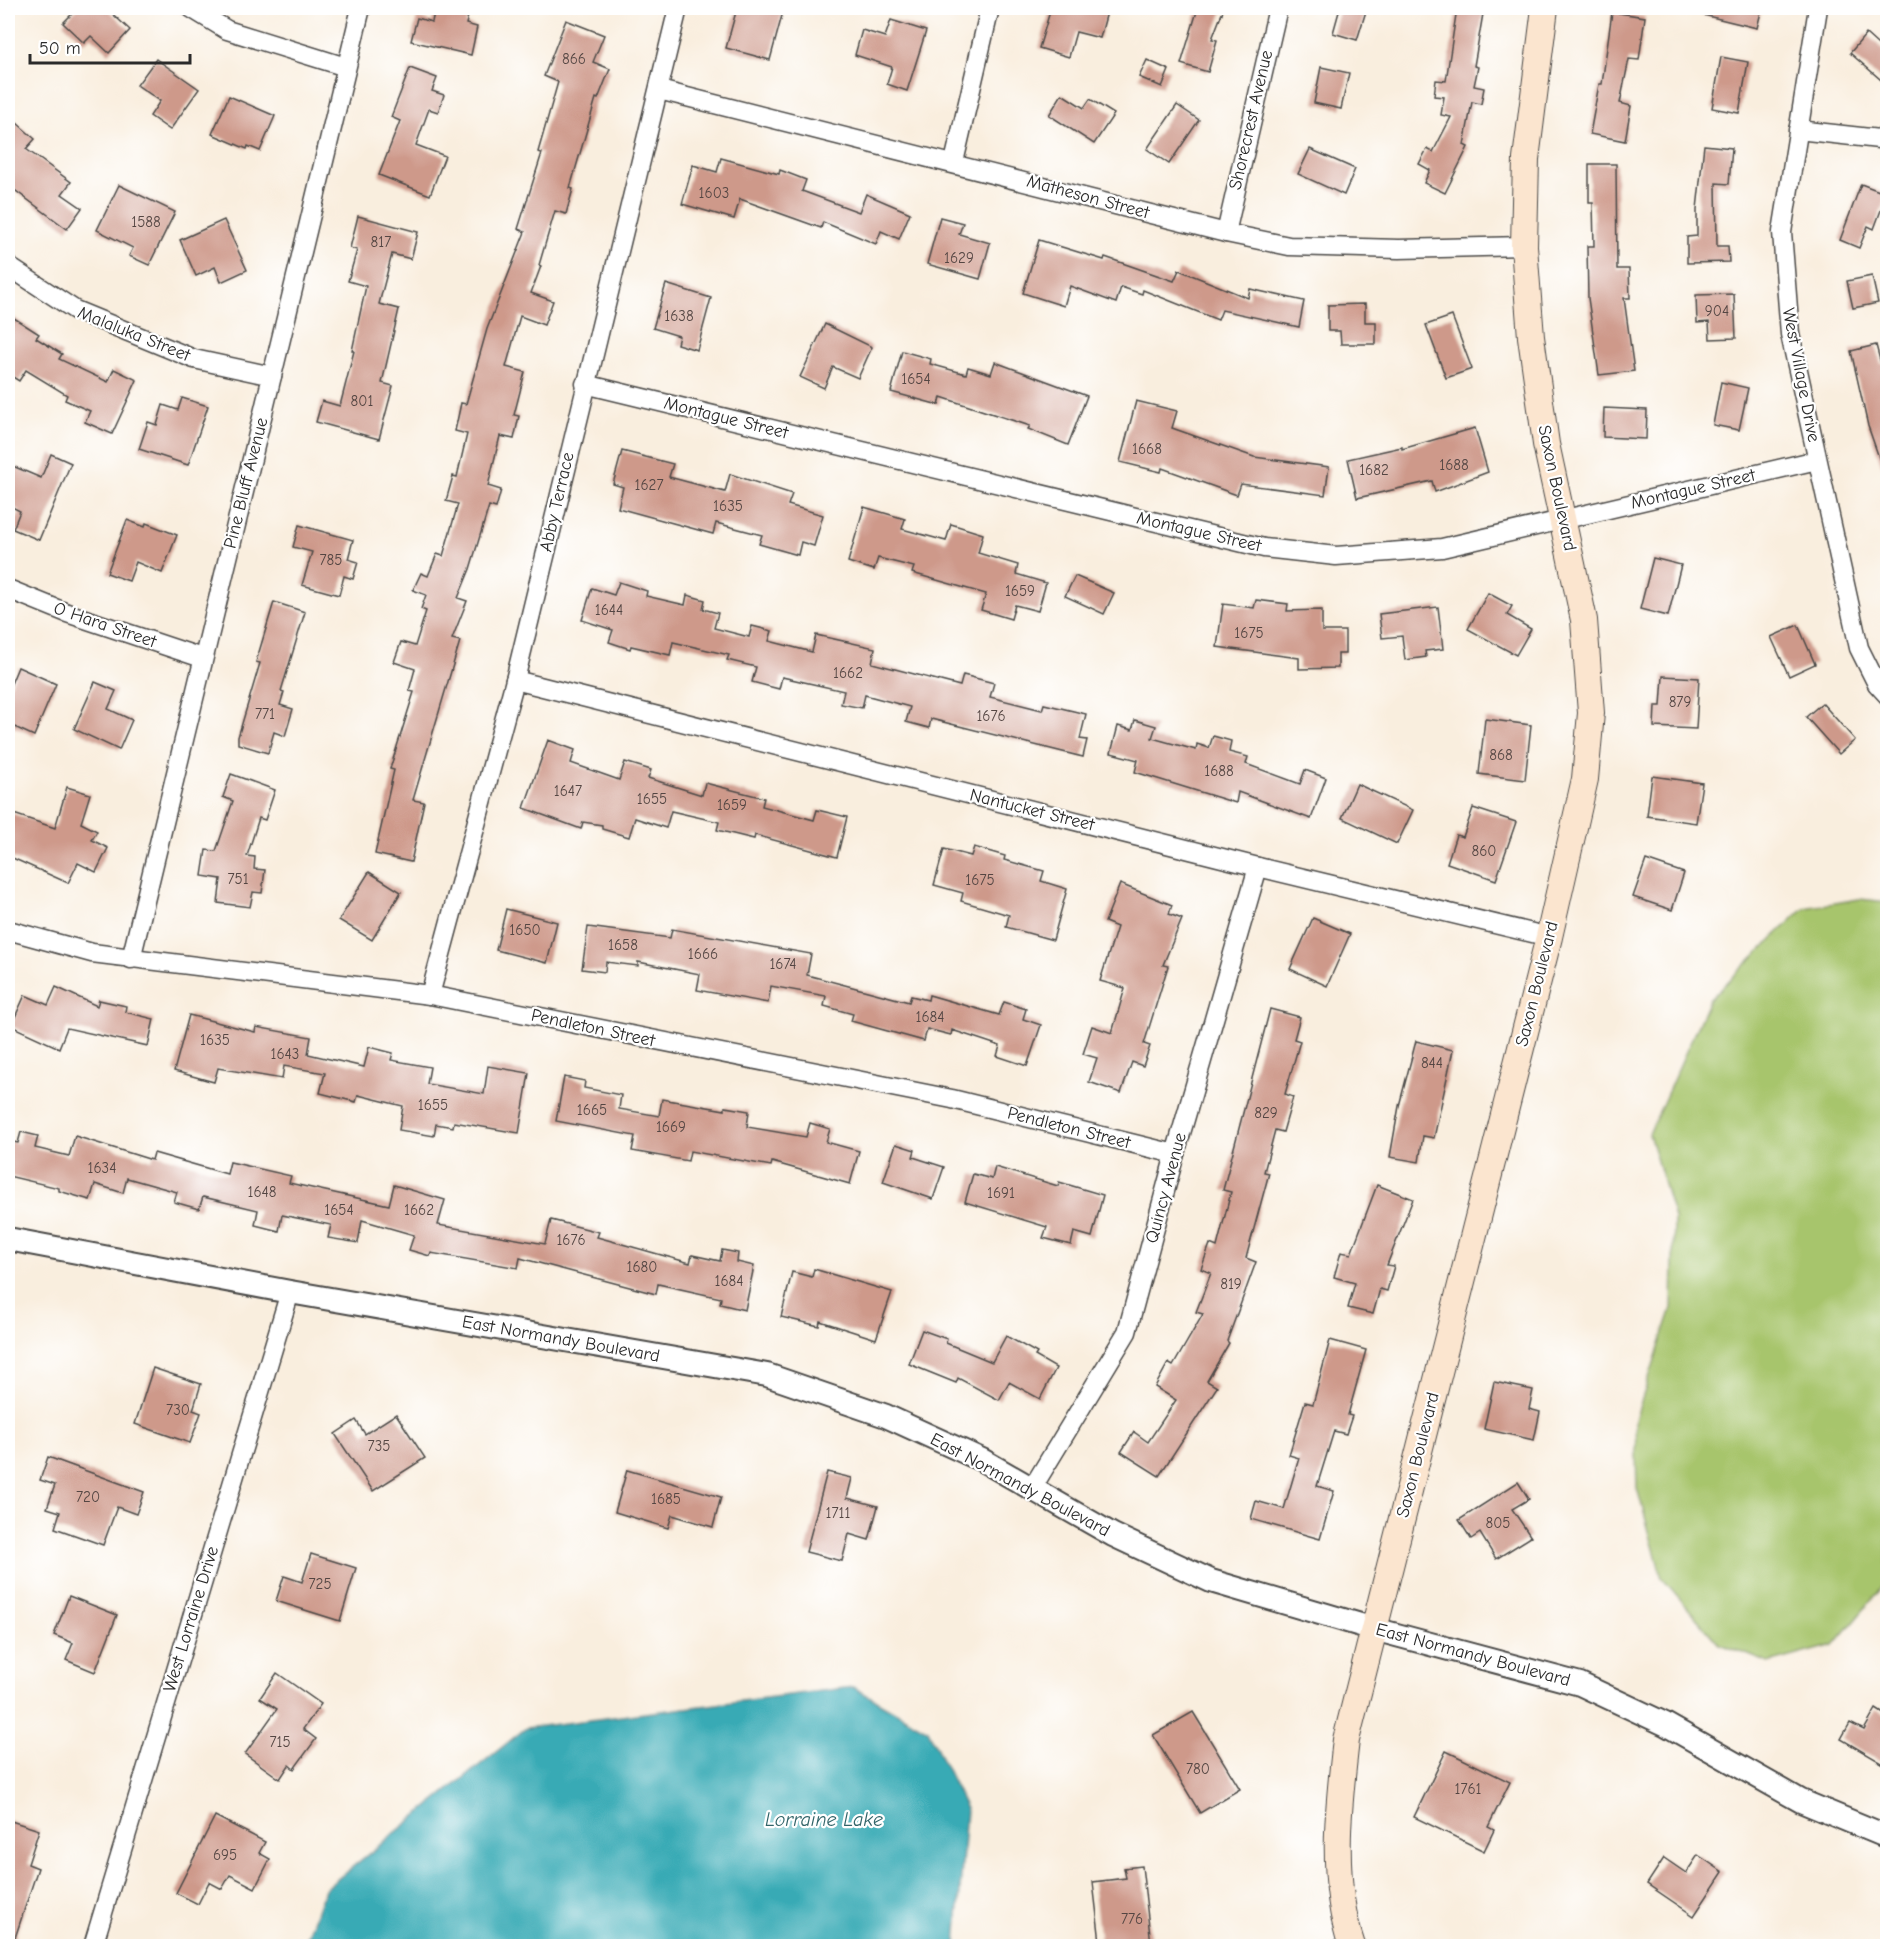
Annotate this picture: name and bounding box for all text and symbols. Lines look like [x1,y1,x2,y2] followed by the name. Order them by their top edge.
[30,27,190,65] scale bar
[39,38,81,59] text: 50 m
[1225,48,1277,192] street label: Shorecrest Avenue
[562,50,586,68] house number: 866
[1024,171,1152,224] street label: Matheson Street
[699,184,729,202] house number: 1603
[131,213,161,231] house number: 1588
[371,233,391,251] house number: 817
[944,249,974,267] house number: 1629
[75,302,194,366] street label: Malaluka Street
[1705,302,1729,320] house number: 904
[1778,306,1824,444] street label: West Village Drive
[664,307,694,325] house number: 1638
[901,370,931,388] house number: 1654
[351,392,373,410] house number: 801
[662,392,791,444] street label: Montague Street
[220,415,272,551] street label: Pine Bluff Avenue
[1533,423,1581,553] street label: Saxon Boulevard
[1132,440,1162,458] house number: 1668
[535,450,579,554] street label: Abby Terrace
[1439,456,1469,474] house number: 1688
[1359,461,1389,479] house number: 1682
[1629,464,1758,514] street label: Montague Street
[635,476,663,494] house number: 1627
[713,497,743,515] house number: 1635
[1135,507,1264,557] street label: Montague Street
[320,551,342,569] house number: 785
[1005,582,1035,600] house number: 1659
[51,598,160,653] street label: O Hara Street
[595,601,623,619] house number: 1644
[1234,624,1264,642] house number: 1675
[833,664,863,682] house number: 1662
[1669,693,1691,711] house number: 879
[255,705,275,723] house number: 771
[976,707,1006,725] house number: 1676
[1489,746,1513,764] house number: 868
[1204,762,1234,780] house number: 1688
[554,782,582,800] house number: 1647
[968,784,1097,836] street label: Nantucket Street
[637,790,667,808] house number: 1655
[717,796,747,814] house number: 1659
[1472,842,1497,860] house number: 860
[227,870,249,888] house number: 751
[965,871,995,889] house number: 1675
[1511,919,1563,1049] street label: Saxon Boulevard
[509,921,541,939] house number: 1650
[608,936,638,954] house number: 1658
[688,945,718,963] house number: 1666
[769,955,797,973] house number: 1674
[529,1005,658,1052] street label: Pendleton Street
[915,1008,945,1026] house number: 1684
[200,1031,230,1049] house number: 1635
[271,1045,299,1063] house number: 1643
[1421,1054,1443,1072] house number: 844
[418,1096,448,1114] house number: 1655
[577,1101,607,1119] house number: 1665
[1005,1103,1133,1154] street label: Pendleton Street
[1254,1104,1278,1122] house number: 829
[656,1118,686,1136] house number: 1669
[1141,1130,1191,1246] street label: Quincy Avenue
[88,1159,116,1177] house number: 1634
[247,1183,277,1201] house number: 1648
[987,1184,1015,1202] house number: 1691
[324,1201,354,1219] house number: 1654
[404,1201,434,1219] house number: 1662
[556,1231,586,1249] house number: 1676
[627,1258,657,1276] house number: 1680
[714,1272,744,1290] house number: 1684
[1220,1275,1242,1293] house number: 819
[460,1311,662,1367] street label: East Normandy Boulevard
[1392,1390,1444,1520] street label: Saxon Boulevard
[166,1401,190,1419] house number: 730
[927,1429,1113,1541] street label: East Normandy Boulevard
[368,1437,390,1455] house number: 735
[76,1488,100,1506] house number: 720
[651,1490,681,1508] house number: 1685
[826,1504,851,1522] house number: 1711
[1486,1514,1511,1532] house number: 805
[159,1544,223,1694] street label: West Lorraine Drive
[308,1575,332,1593] house number: 725
[1373,1619,1573,1691] street label: East Normandy Boulevard
[269,1733,291,1751] house number: 715
[1186,1760,1210,1778] house number: 780
[1454,1780,1482,1798] house number: 1761
[765,1808,883,1831] water label: Lorraine Lake
[213,1846,237,1864] house number: 695
[1121,1910,1143,1928] house number: 776

